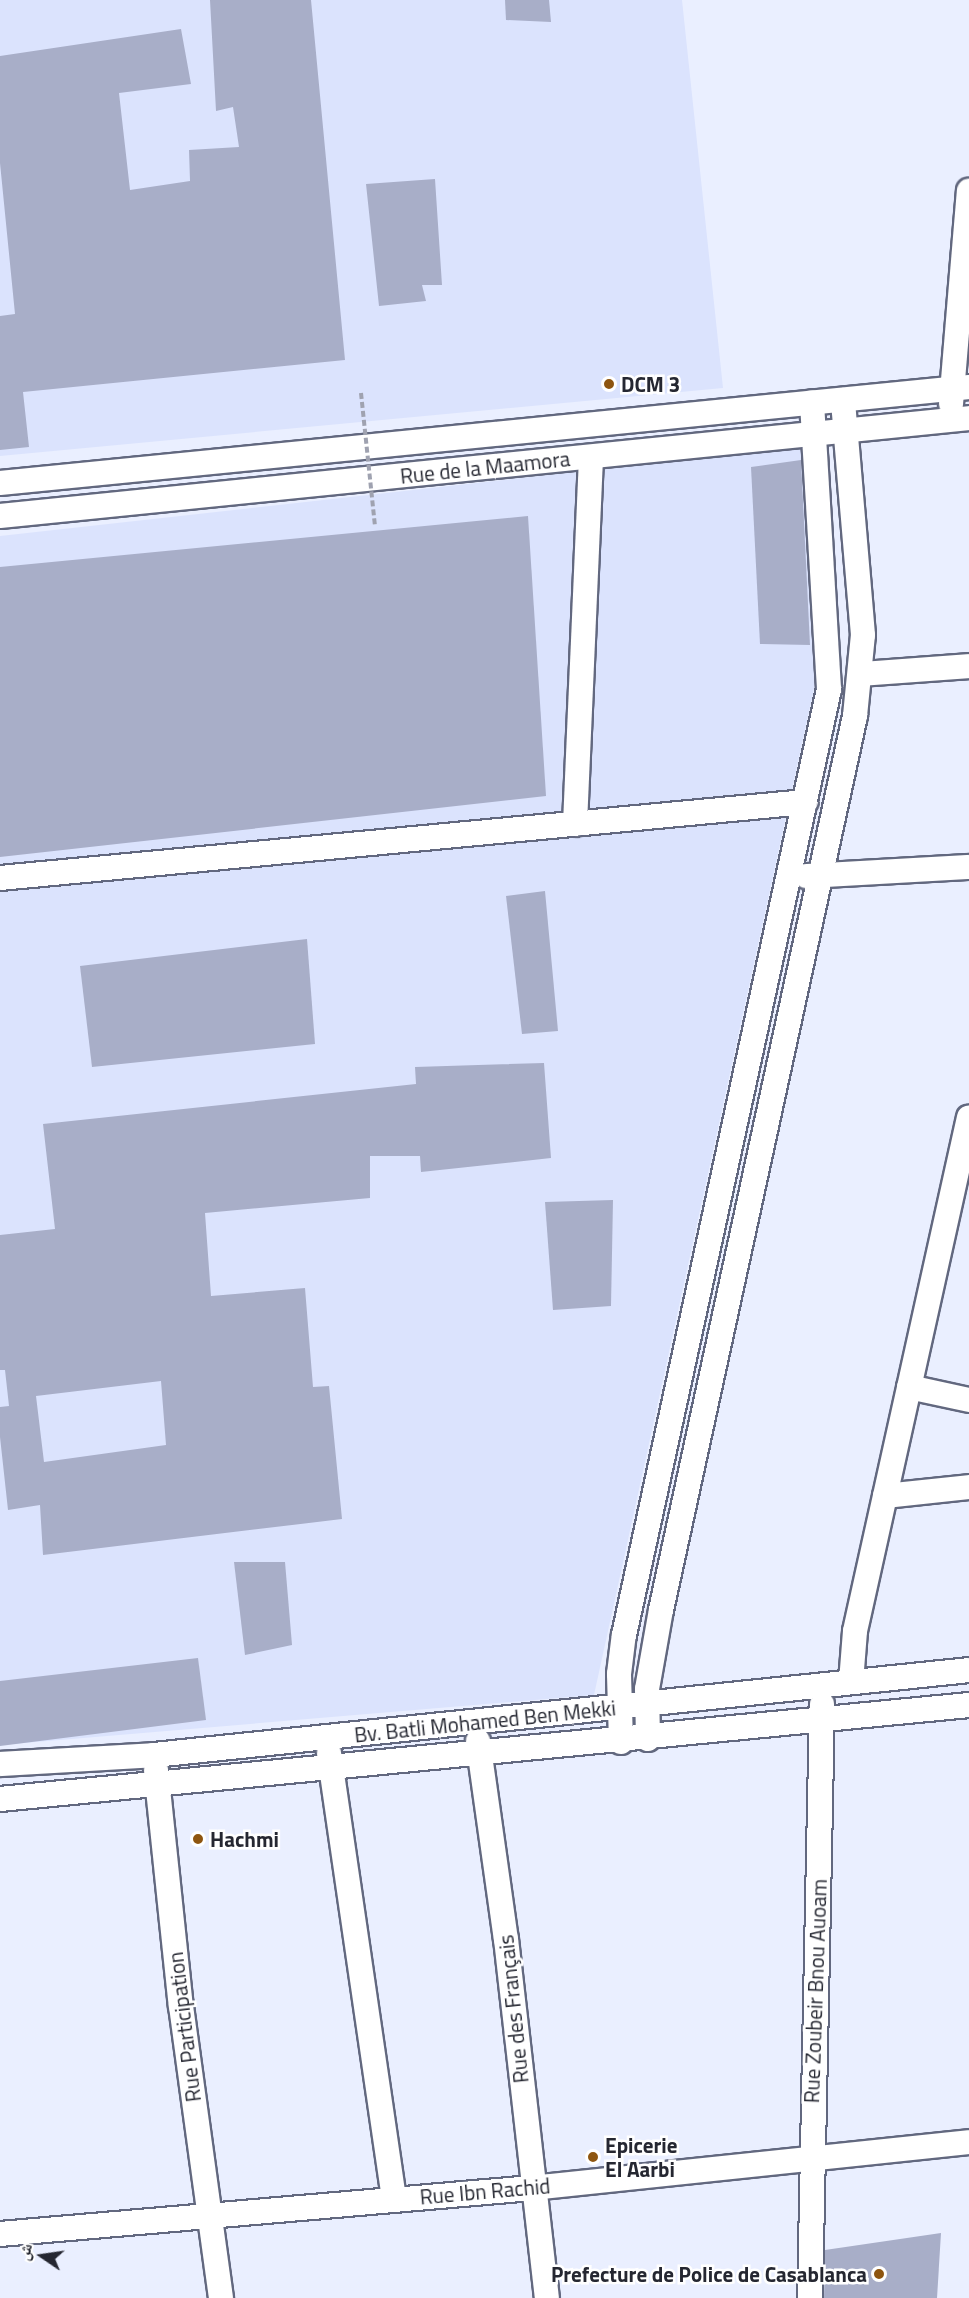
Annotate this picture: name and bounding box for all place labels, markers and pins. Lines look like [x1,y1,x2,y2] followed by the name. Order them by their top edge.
[621,371,680,397] place label: DCM 3
[602,377,616,391] marker: DCM 3
[210,1826,279,1852] place label: Hachmi
[191,1832,205,1846] marker: Hachmi
[605,2132,677,2182] place label: Epicerie El Aarbi
[586,2150,600,2164] marker: Epicerie El Aarbi
[551,2261,867,2287] place label: Prefecture de Police de Casablanca
[872,2267,886,2281] marker: Prefecture de Police de Casablanca

